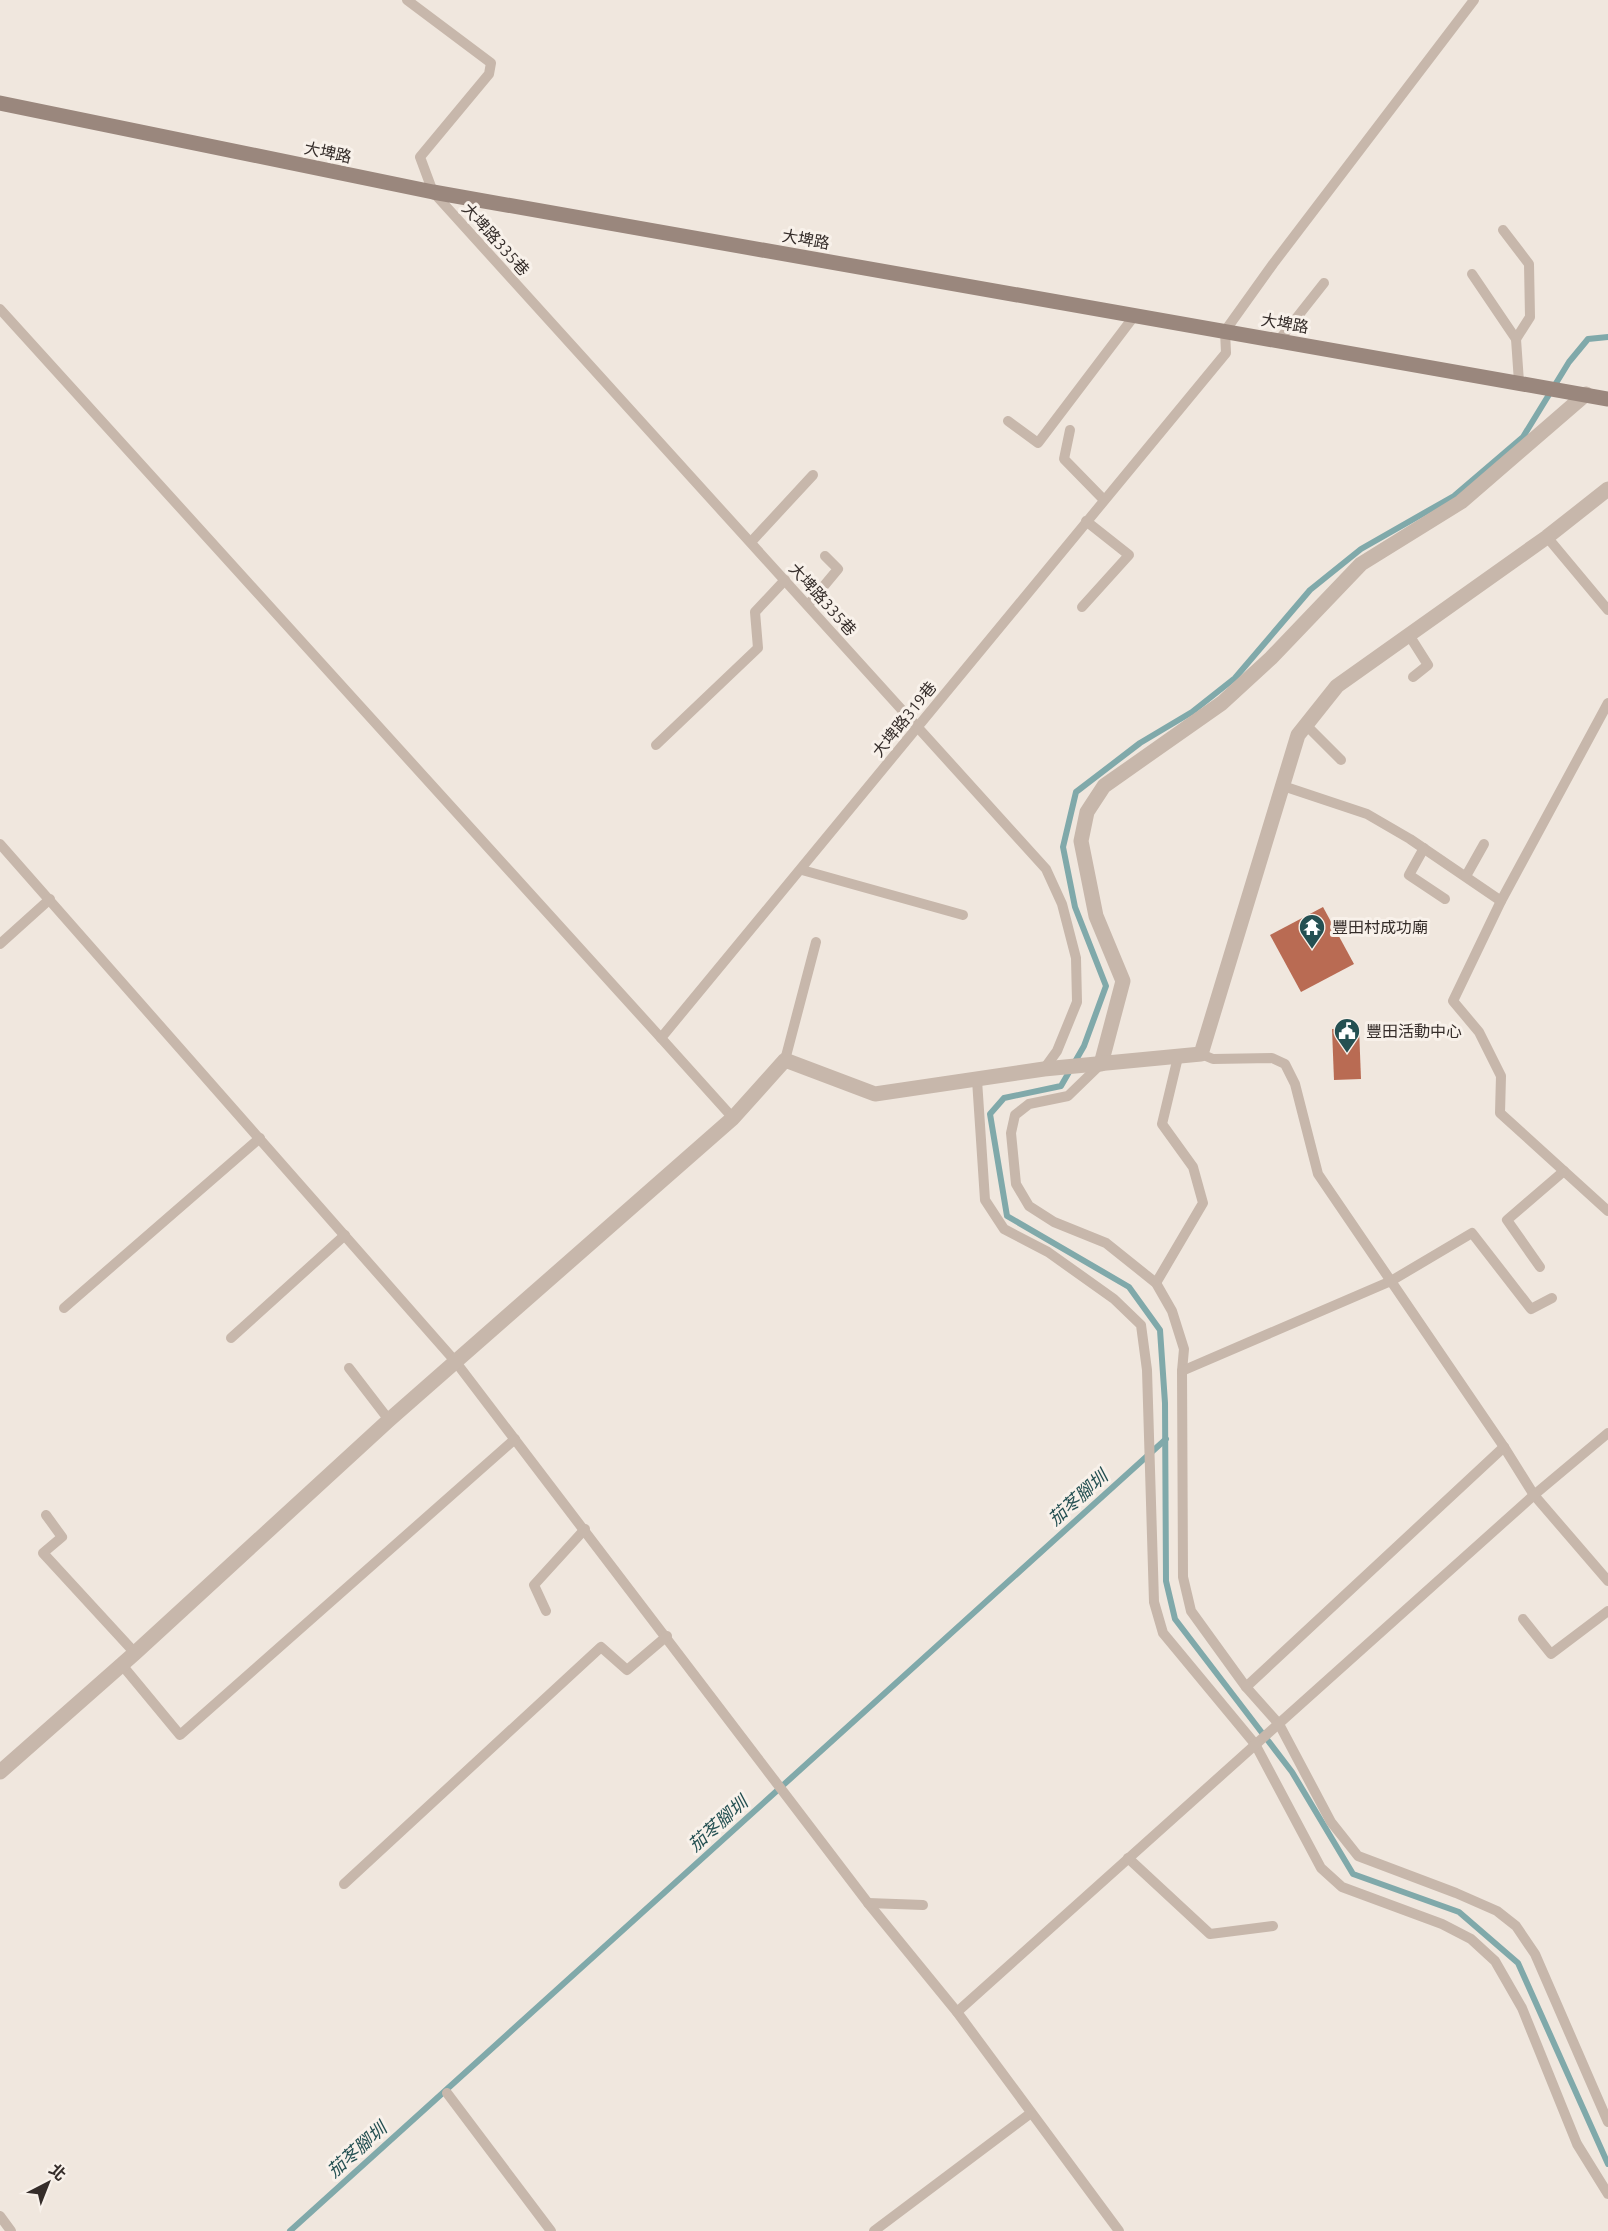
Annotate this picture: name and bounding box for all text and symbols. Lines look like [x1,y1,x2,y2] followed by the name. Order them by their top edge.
[303,138,353,166] street label: 大埤路
[459,199,533,279] street label: 大埤路335巷
[781,226,831,252] street label: 大埤路
[1260,310,1310,336] street label: 大埤路
[786,559,860,639] street label: 大埤路335巷
[868,678,940,760] street label: 大埤路319巷
[1297,912,1327,950] temple icon: 豐田村成功廟
[1332,918,1428,936] place label: 豐田村成功廟
[1332,1016,1362,1054] public building icon: 豐田活動中心
[1366,1022,1462,1040] place label: 豐田活動中心
[1044,1464,1113,1529] water label: 茄苳腳圳
[684,1790,753,1855] water label: 茄苳腳圳
[323,2116,392,2181] water label: 茄苳腳圳
[18,2153,78,2213] north arrow
[46,2160,70,2184] text: 北

